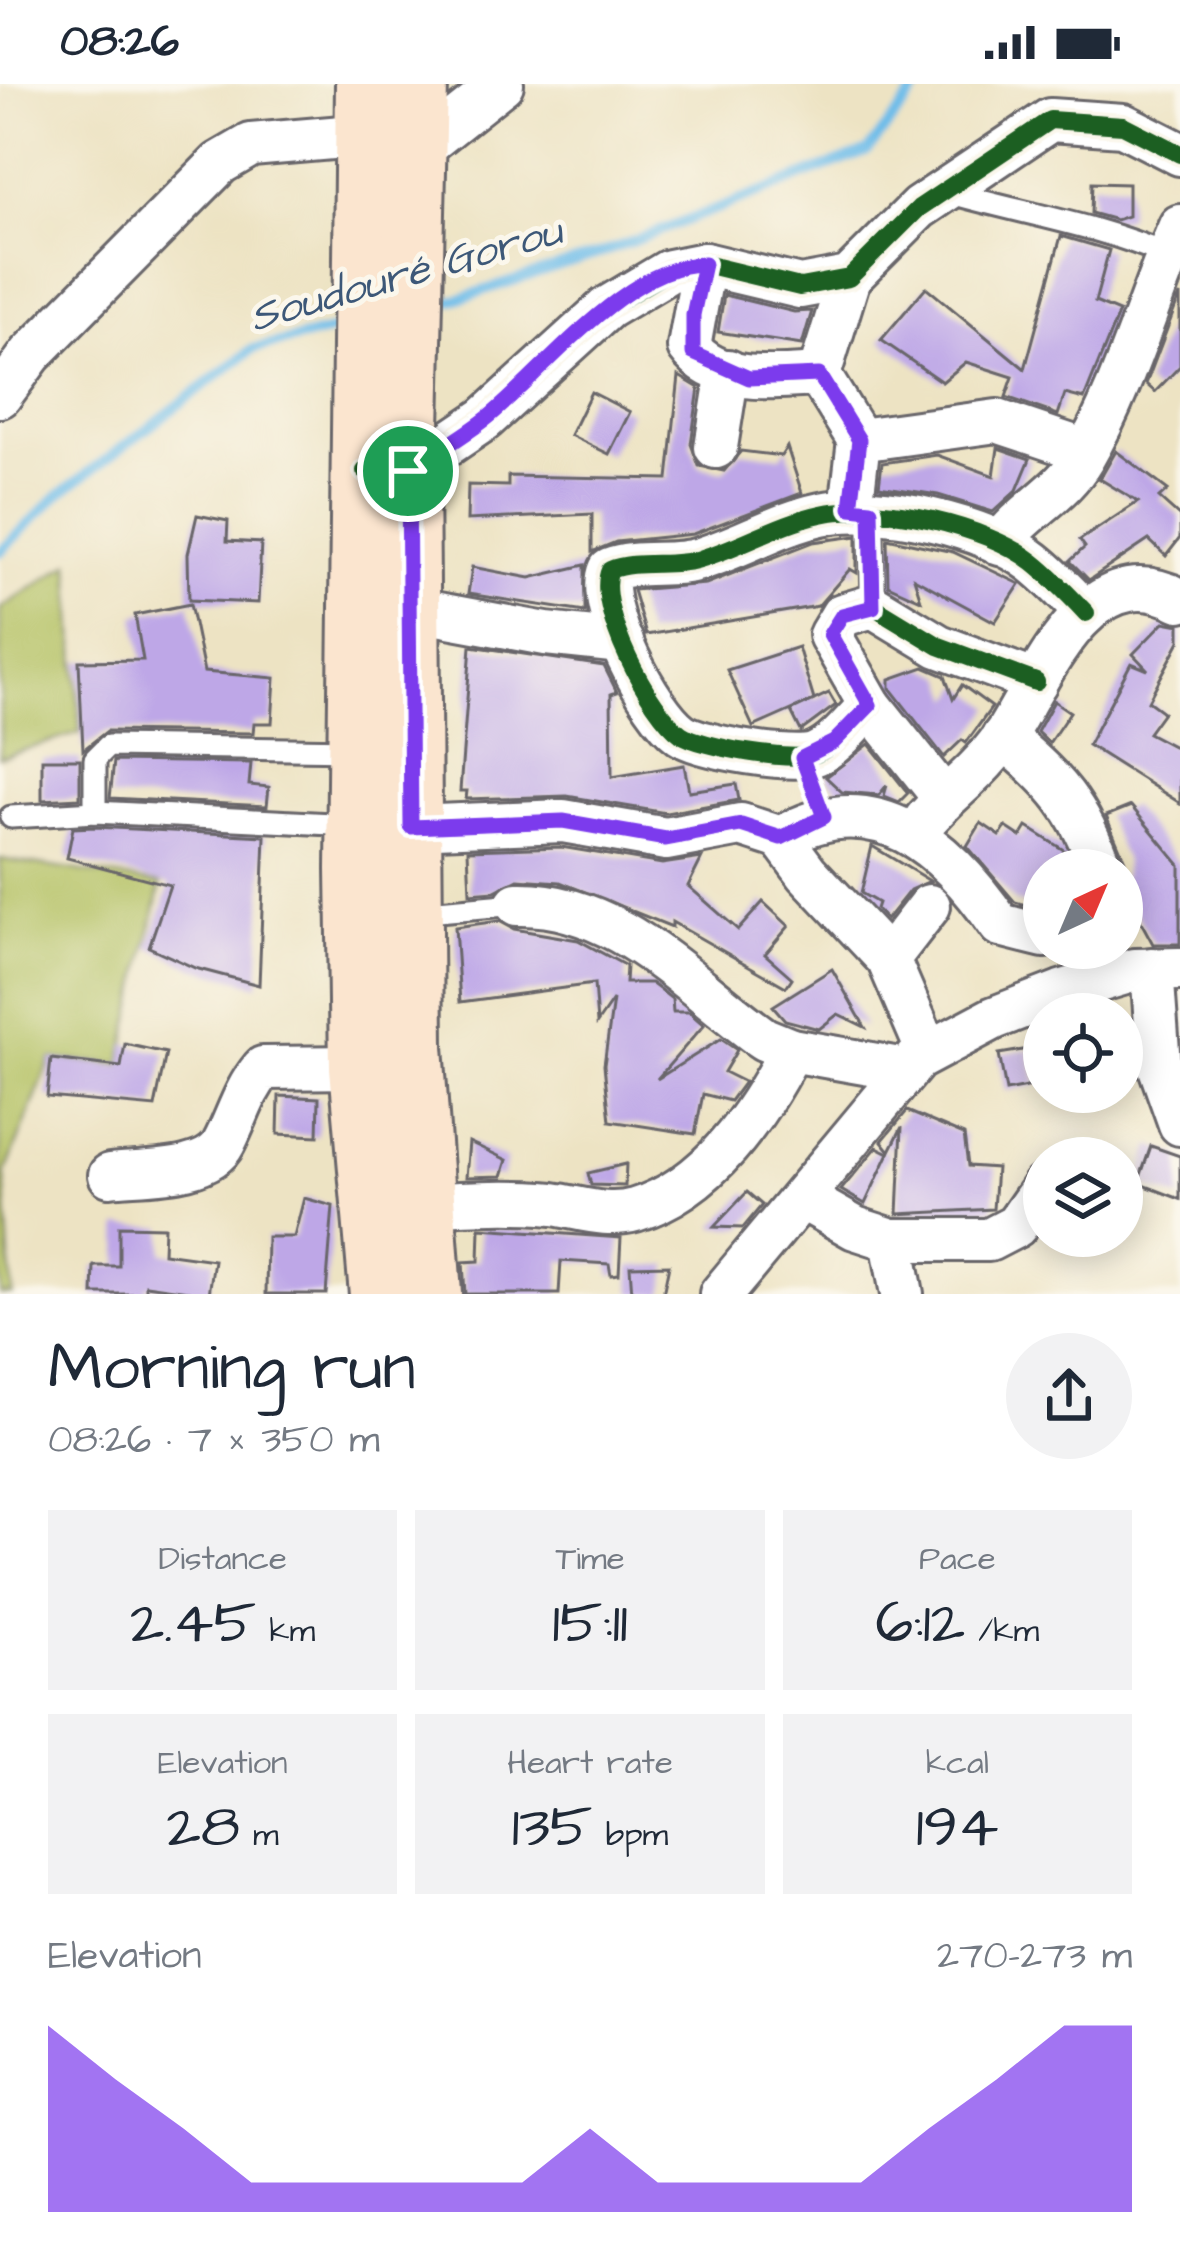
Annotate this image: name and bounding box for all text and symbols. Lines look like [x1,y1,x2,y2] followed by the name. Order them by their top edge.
[60,11,179,73] text: 08:26
[243,202,571,347] water label: Soudouré Gorou
[357,420,459,522] pin
[375,438,441,504] icon: arrive
[1023,849,1143,969] north arrow
[1023,849,1143,1257] map controls
[1023,993,1143,1113] button: locate
[1023,1137,1143,1257] button: layers
[48,1323,416,1415] text: Morning run
[1006,1333,1132,1459] button: share
[48,1414,380,1468] text: 08:26 · 7 × 350 m
[159,1536,287,1582] text: Distance
[555,1536,625,1582] text: Time
[919,1536,996,1582] text: Pace
[130,1582,256,1665] text: 2.45
[552,1582,628,1665] text: 15:11
[875,1582,965,1665] text: 6:12
[256,1608,315,1654] text: km
[965,1608,1039,1654] text: /km
[158,1740,288,1786] text: Elevation
[507,1740,673,1786] text: Heart rate
[926,1740,989,1786] text: kcal
[167,1786,240,1869] text: 28
[512,1786,592,1869] text: 135
[916,1786,999,1869] text: 194
[240,1812,279,1858] text: m
[592,1812,668,1858] text: bpm
[48,1930,202,1984] text: Elevation
[937,1930,1132,1984] text: 270–273 m

